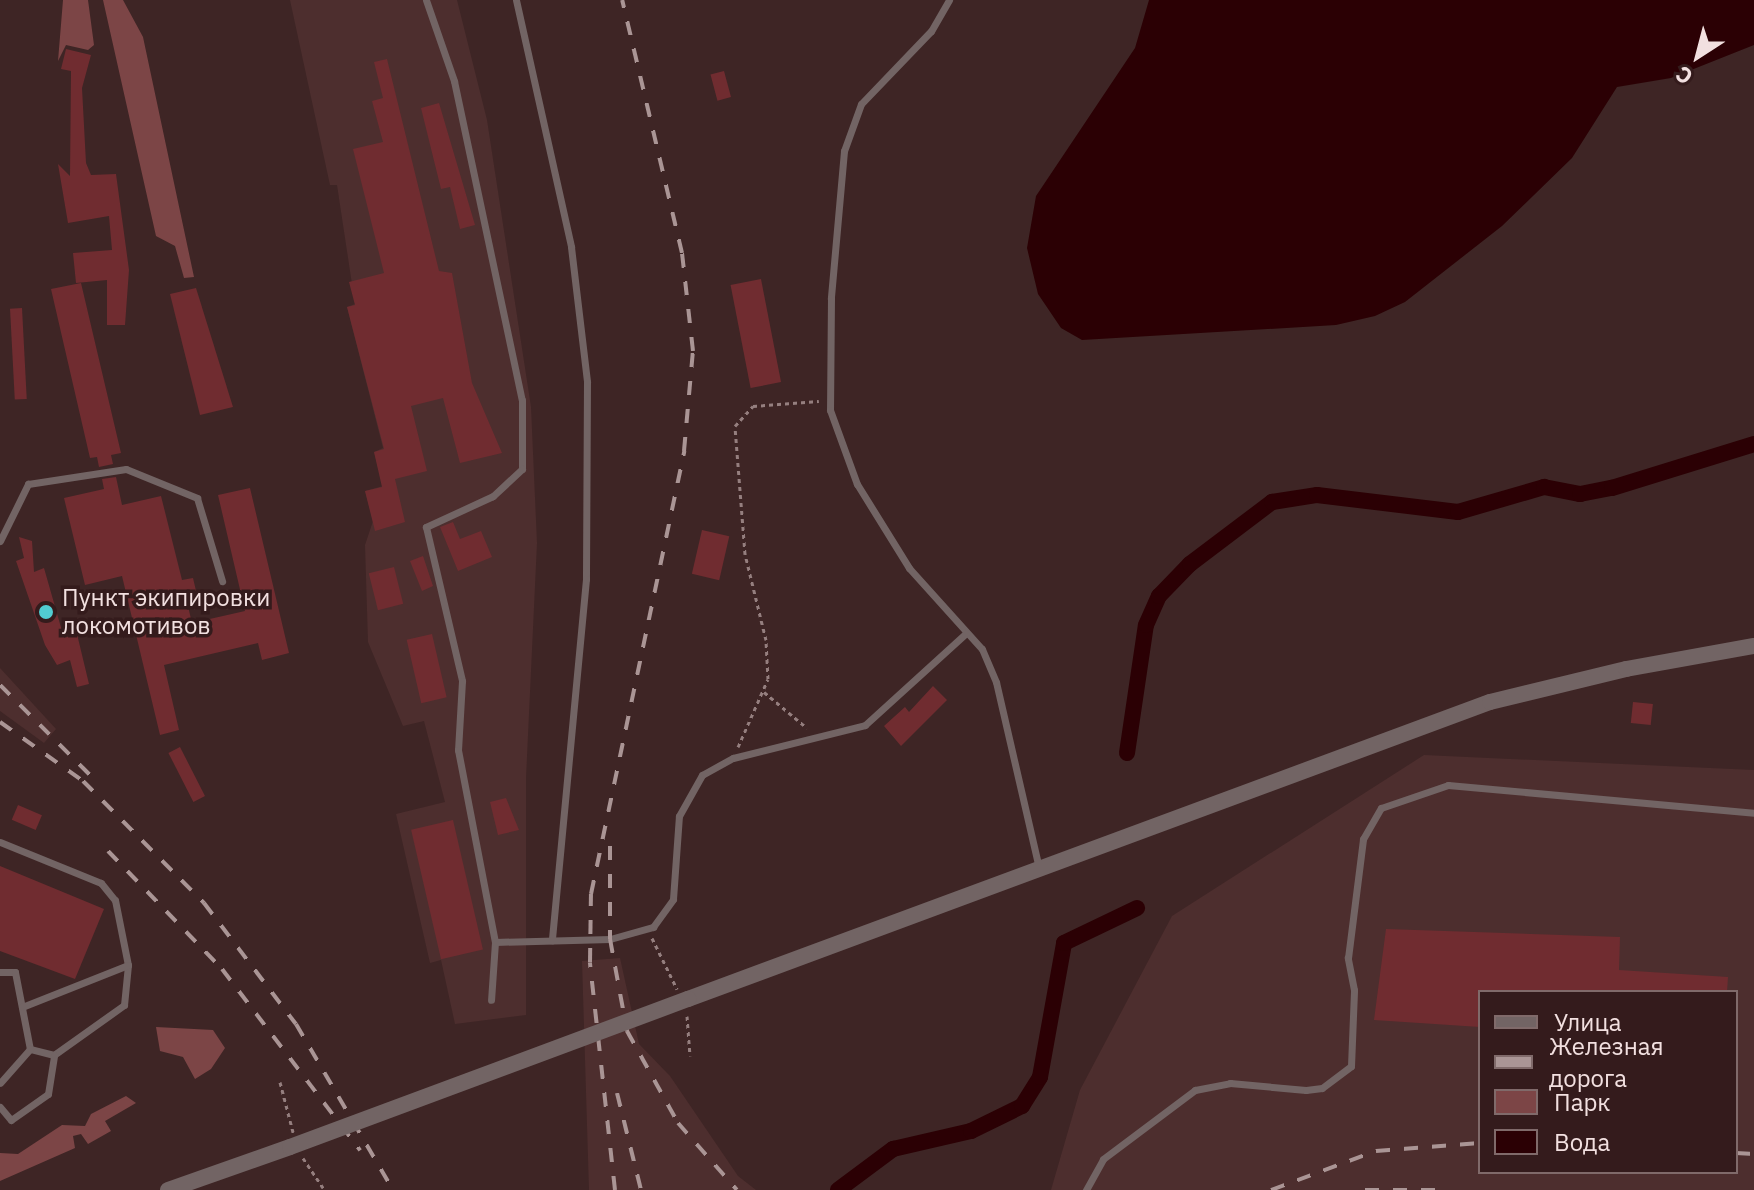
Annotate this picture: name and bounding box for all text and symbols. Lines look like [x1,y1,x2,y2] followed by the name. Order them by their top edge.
[1658,16,1738,96] north arrow
[1669,60,1698,92] text: С
[62,584,270,640] place label: Пункт экипировки локомотивов
[37,603,55,621] marker: Пункт экипировки локомотивов
[1478,990,1738,1174] legend
[1554,1006,1622,1038] text: Улица
[1549,1030,1664,1094] text: Железная дорога
[1554,1086,1611,1118] text: Парк
[1554,1126,1610,1158] text: Вода

